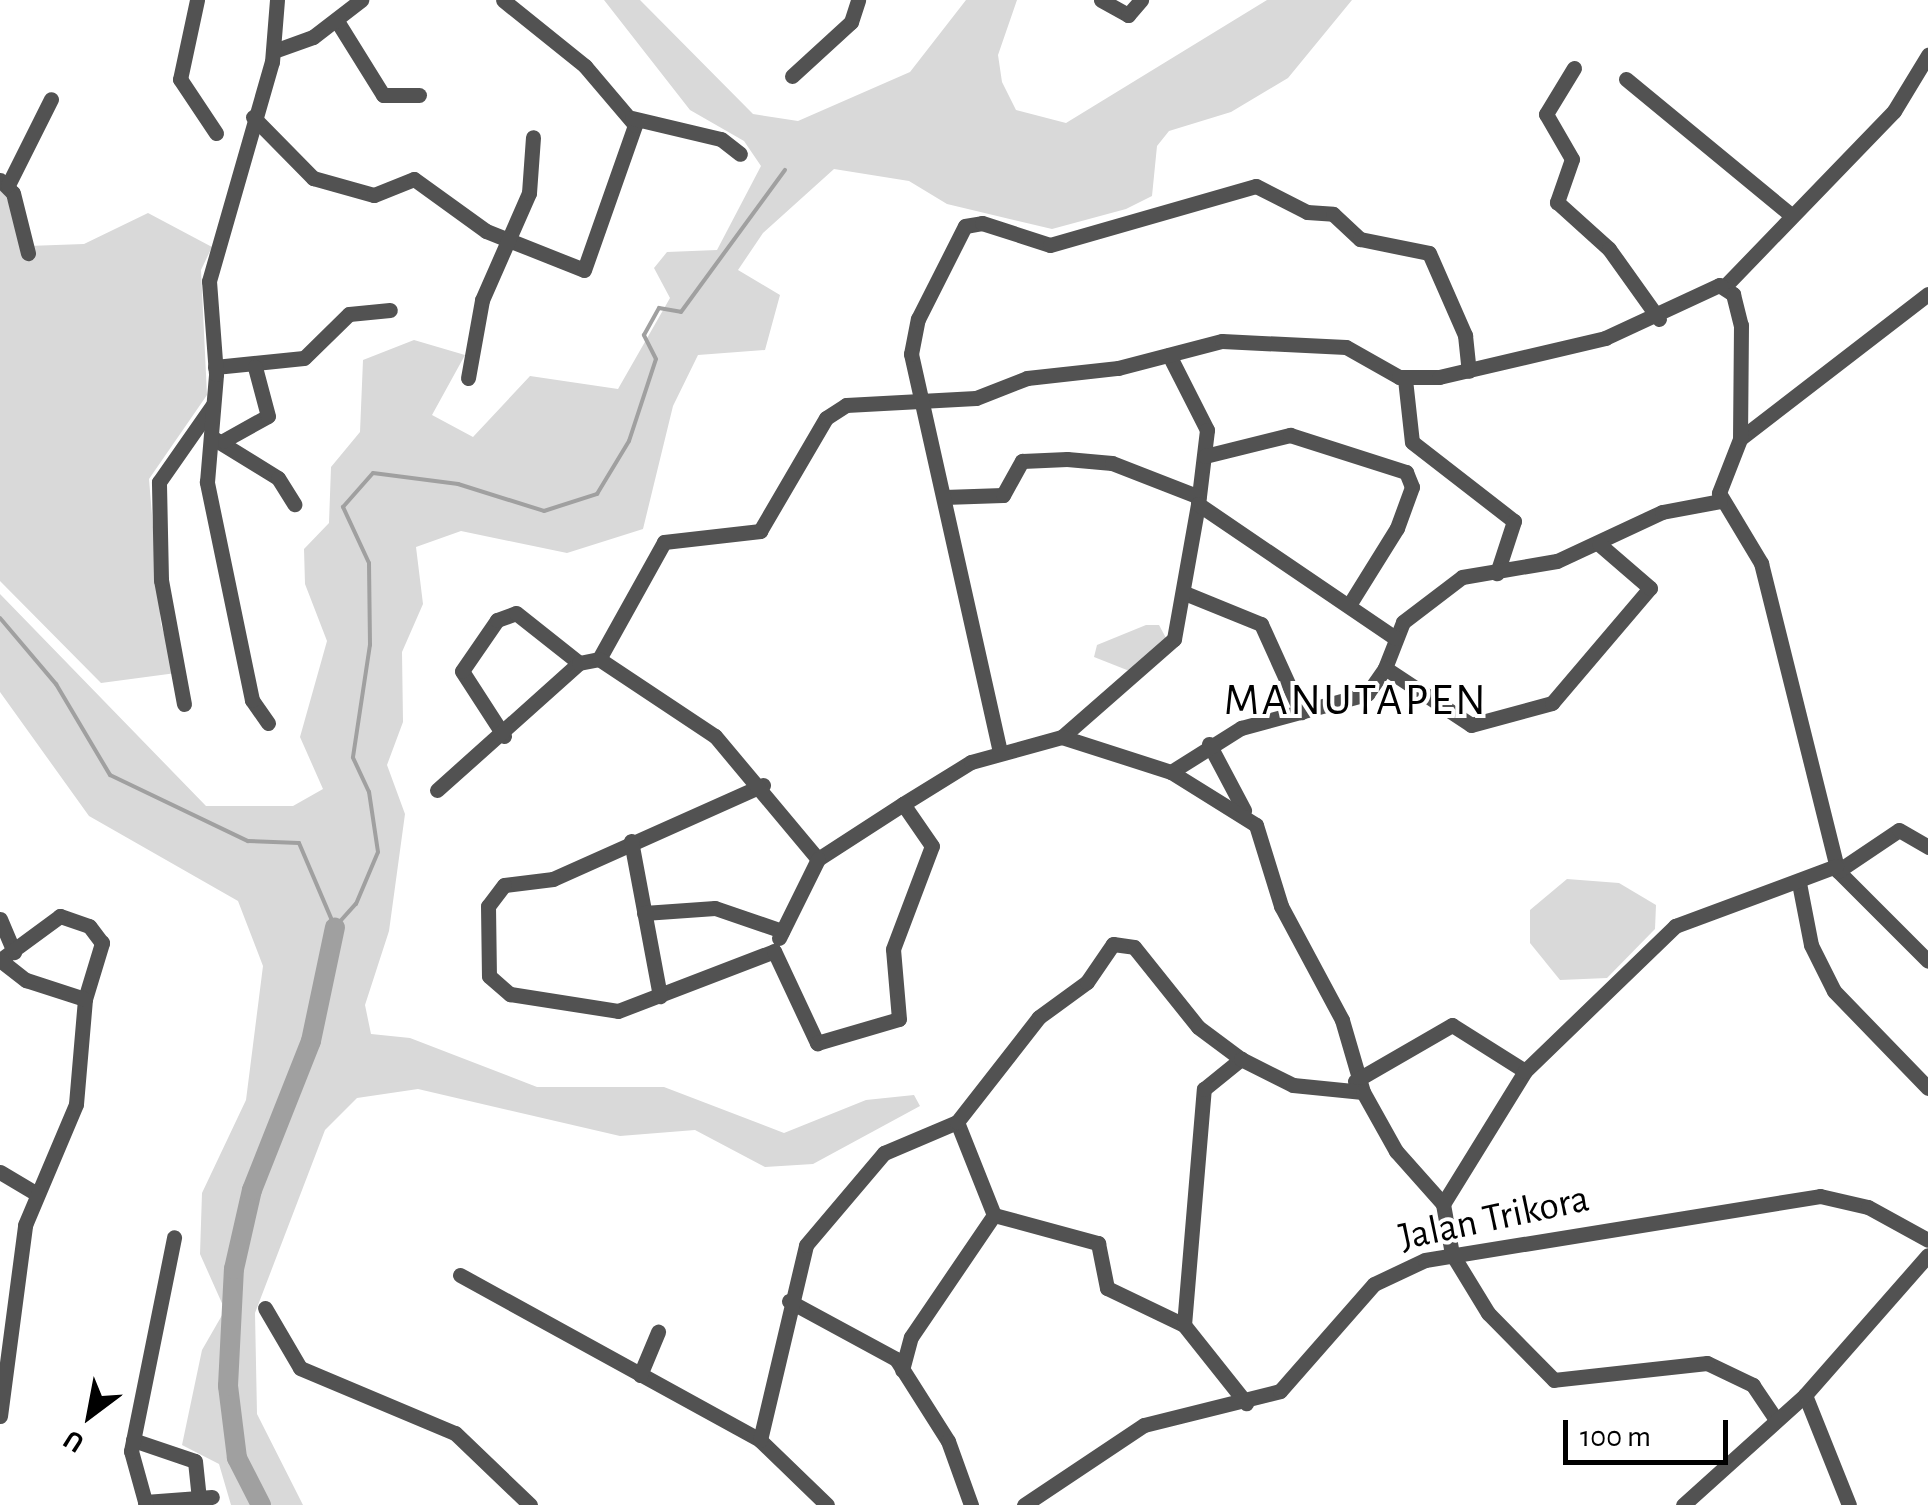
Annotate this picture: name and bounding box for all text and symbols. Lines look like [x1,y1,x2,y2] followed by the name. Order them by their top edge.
[1224,674,1488,728] district label: MANUTAPEN
[1395,1174,1593,1262] street label: Jalan Trikora
[40,1365,140,1465] north arrow
[1568,1400,1733,1462] scale bar
[1580,1422,1651,1452] text: 100 m
[59,1424,89,1457] text: U

